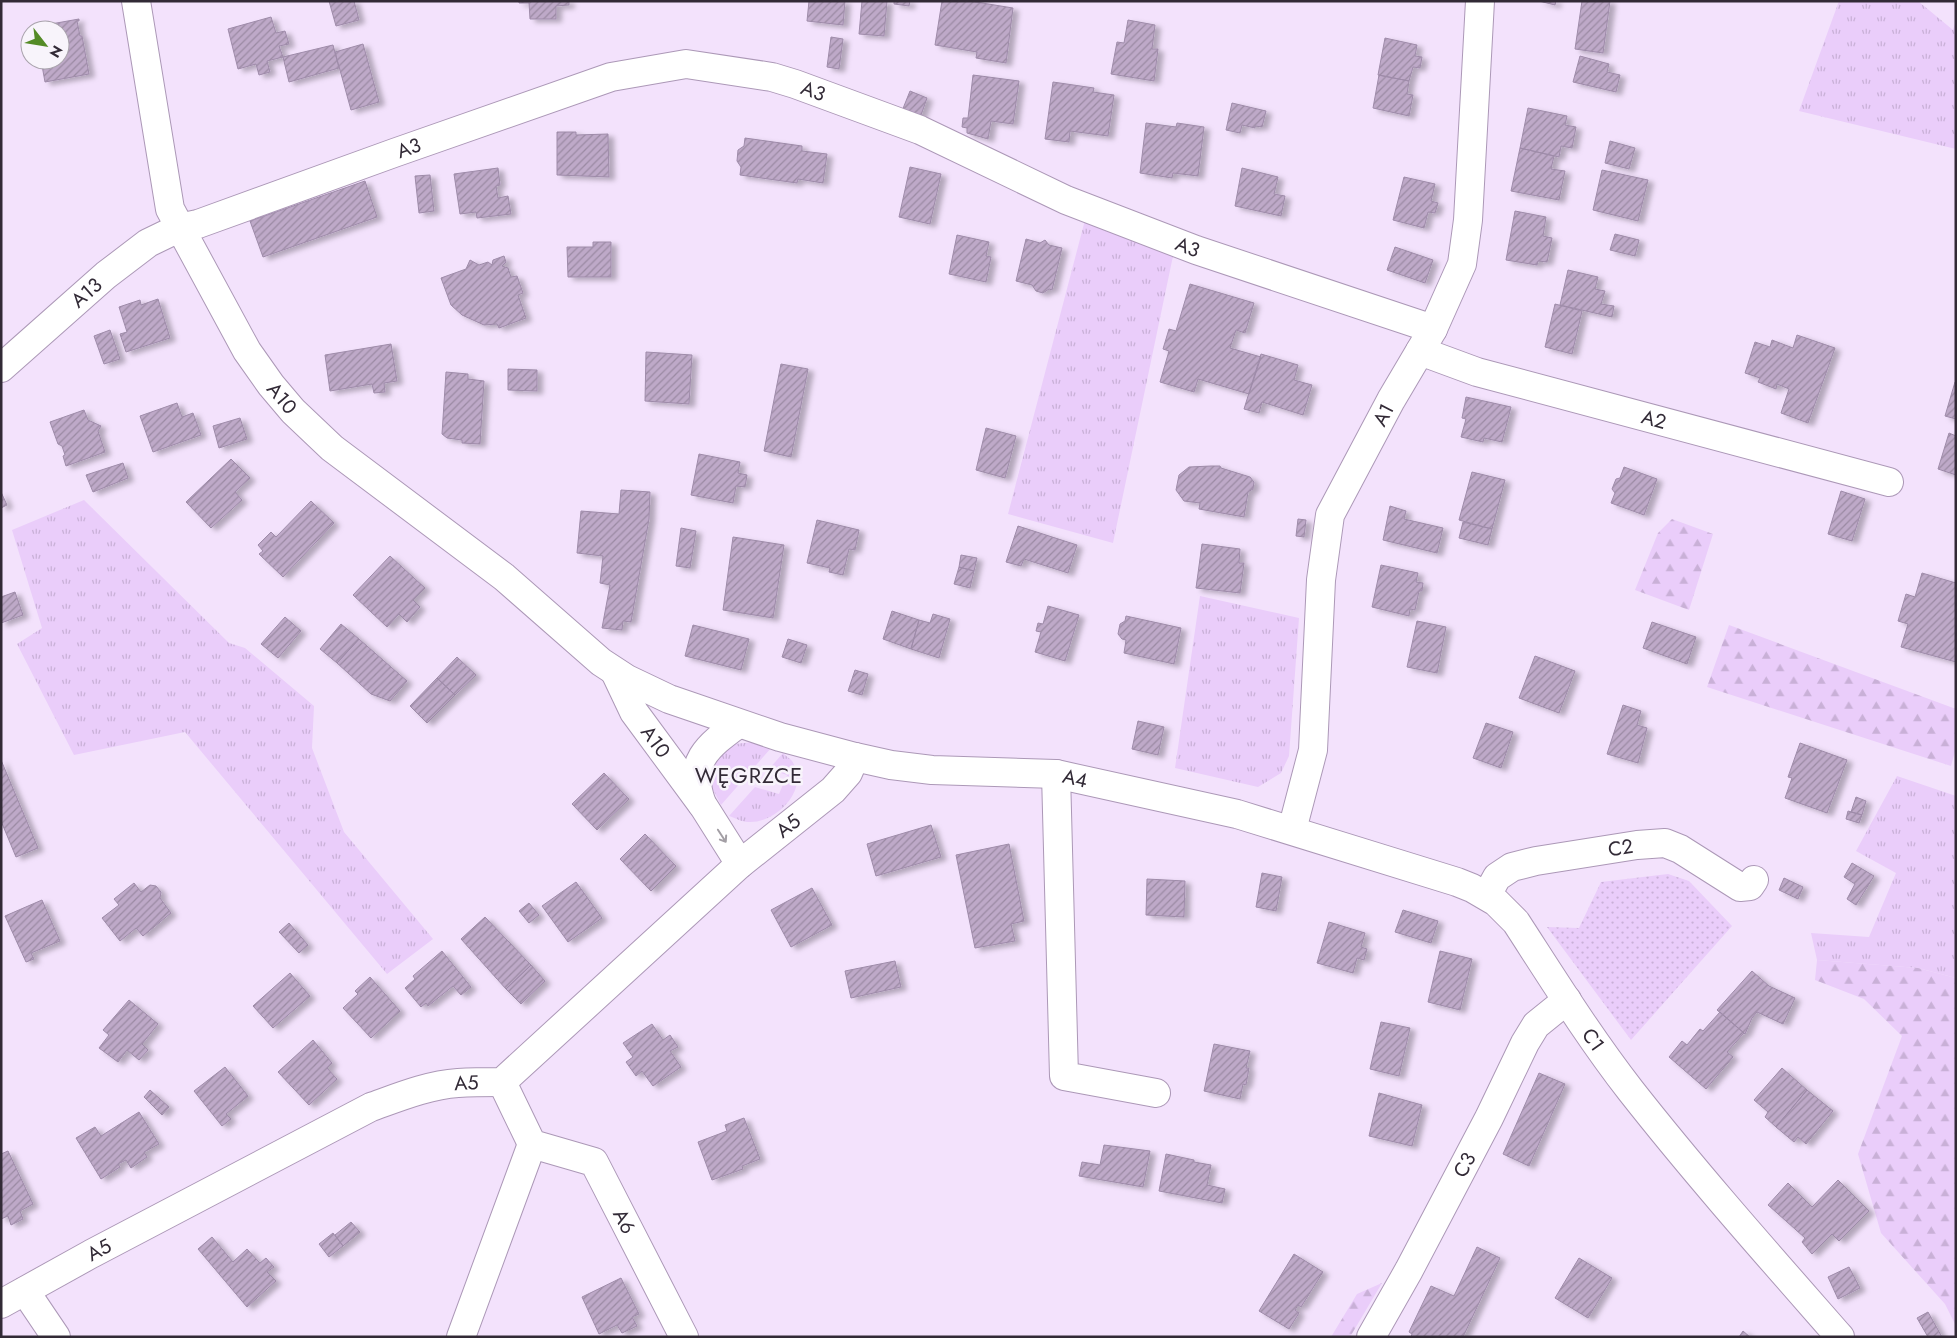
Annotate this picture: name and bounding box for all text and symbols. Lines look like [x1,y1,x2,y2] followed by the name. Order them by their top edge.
[20,20,70,70] north arrow
[45,42,68,62] text: N
[797,73,830,109] street label: A3
[393,130,425,166] street label: A3
[1171,229,1204,265] street label: A3
[64,271,108,314] street label: A13
[260,376,304,420] street label: A10
[1365,398,1401,431] street label: A1
[1638,402,1670,436] street label: A2
[634,719,678,764] street label: A10
[695,759,803,791] district label: WĘGRZCE
[1060,761,1091,795] street label: A4
[770,807,807,845] street label: A5
[717,829,727,843] one-way arrow
[1606,831,1635,864] street label: C2
[1575,1022,1612,1057] street label: C1
[453,1068,479,1098] street label: A5
[1446,1147,1483,1182] street label: C3
[606,1204,643,1239] street label: A6
[81,1231,117,1268] street label: A5

